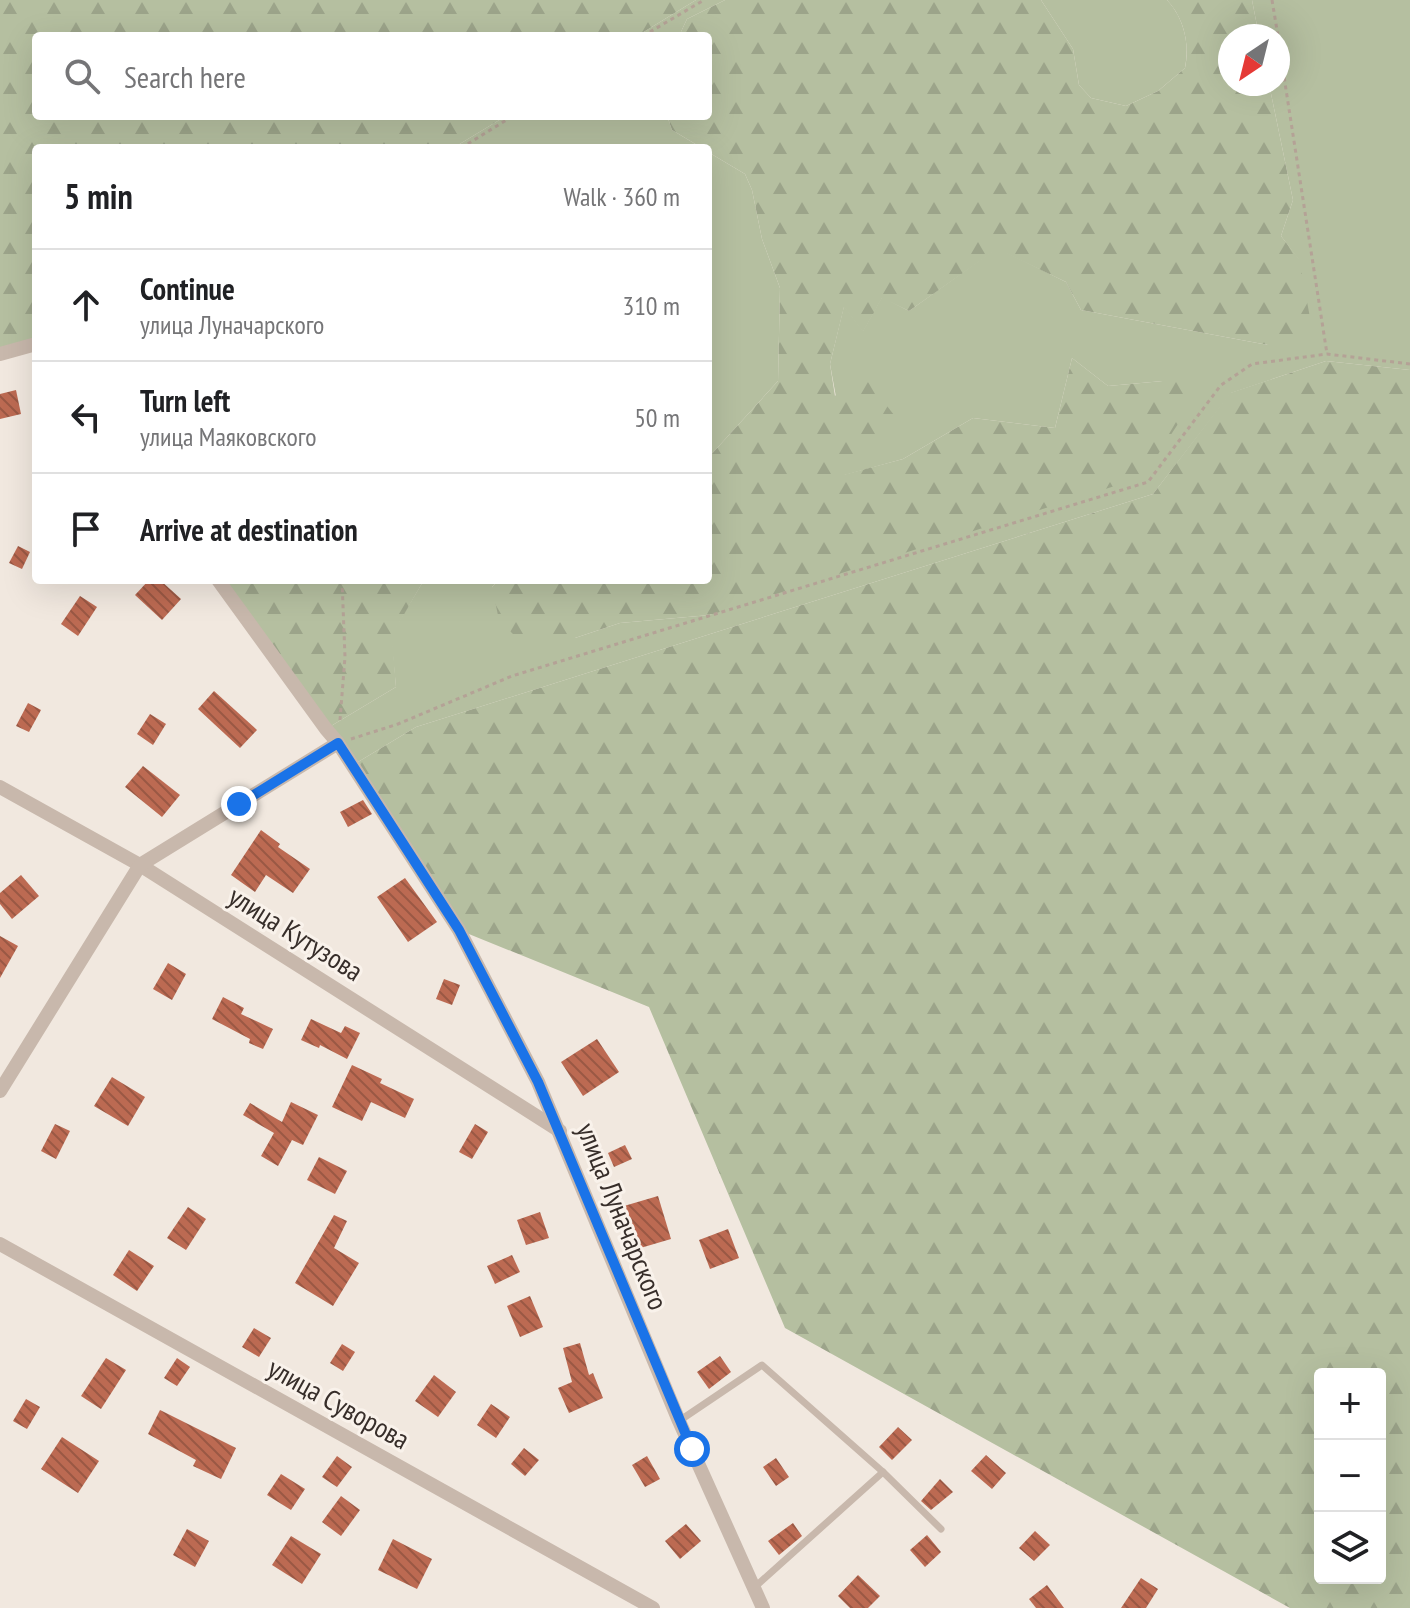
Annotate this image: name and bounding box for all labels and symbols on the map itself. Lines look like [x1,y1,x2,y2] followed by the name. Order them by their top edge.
[1218,24,1290,96] north arrow
[221,786,257,822] route end
[222,877,370,989] street label: улица Кутузова
[569,1117,677,1315] street label: улица Луначарского
[262,1349,416,1457] street label: улица Суворова
[674,1431,710,1467] route start

